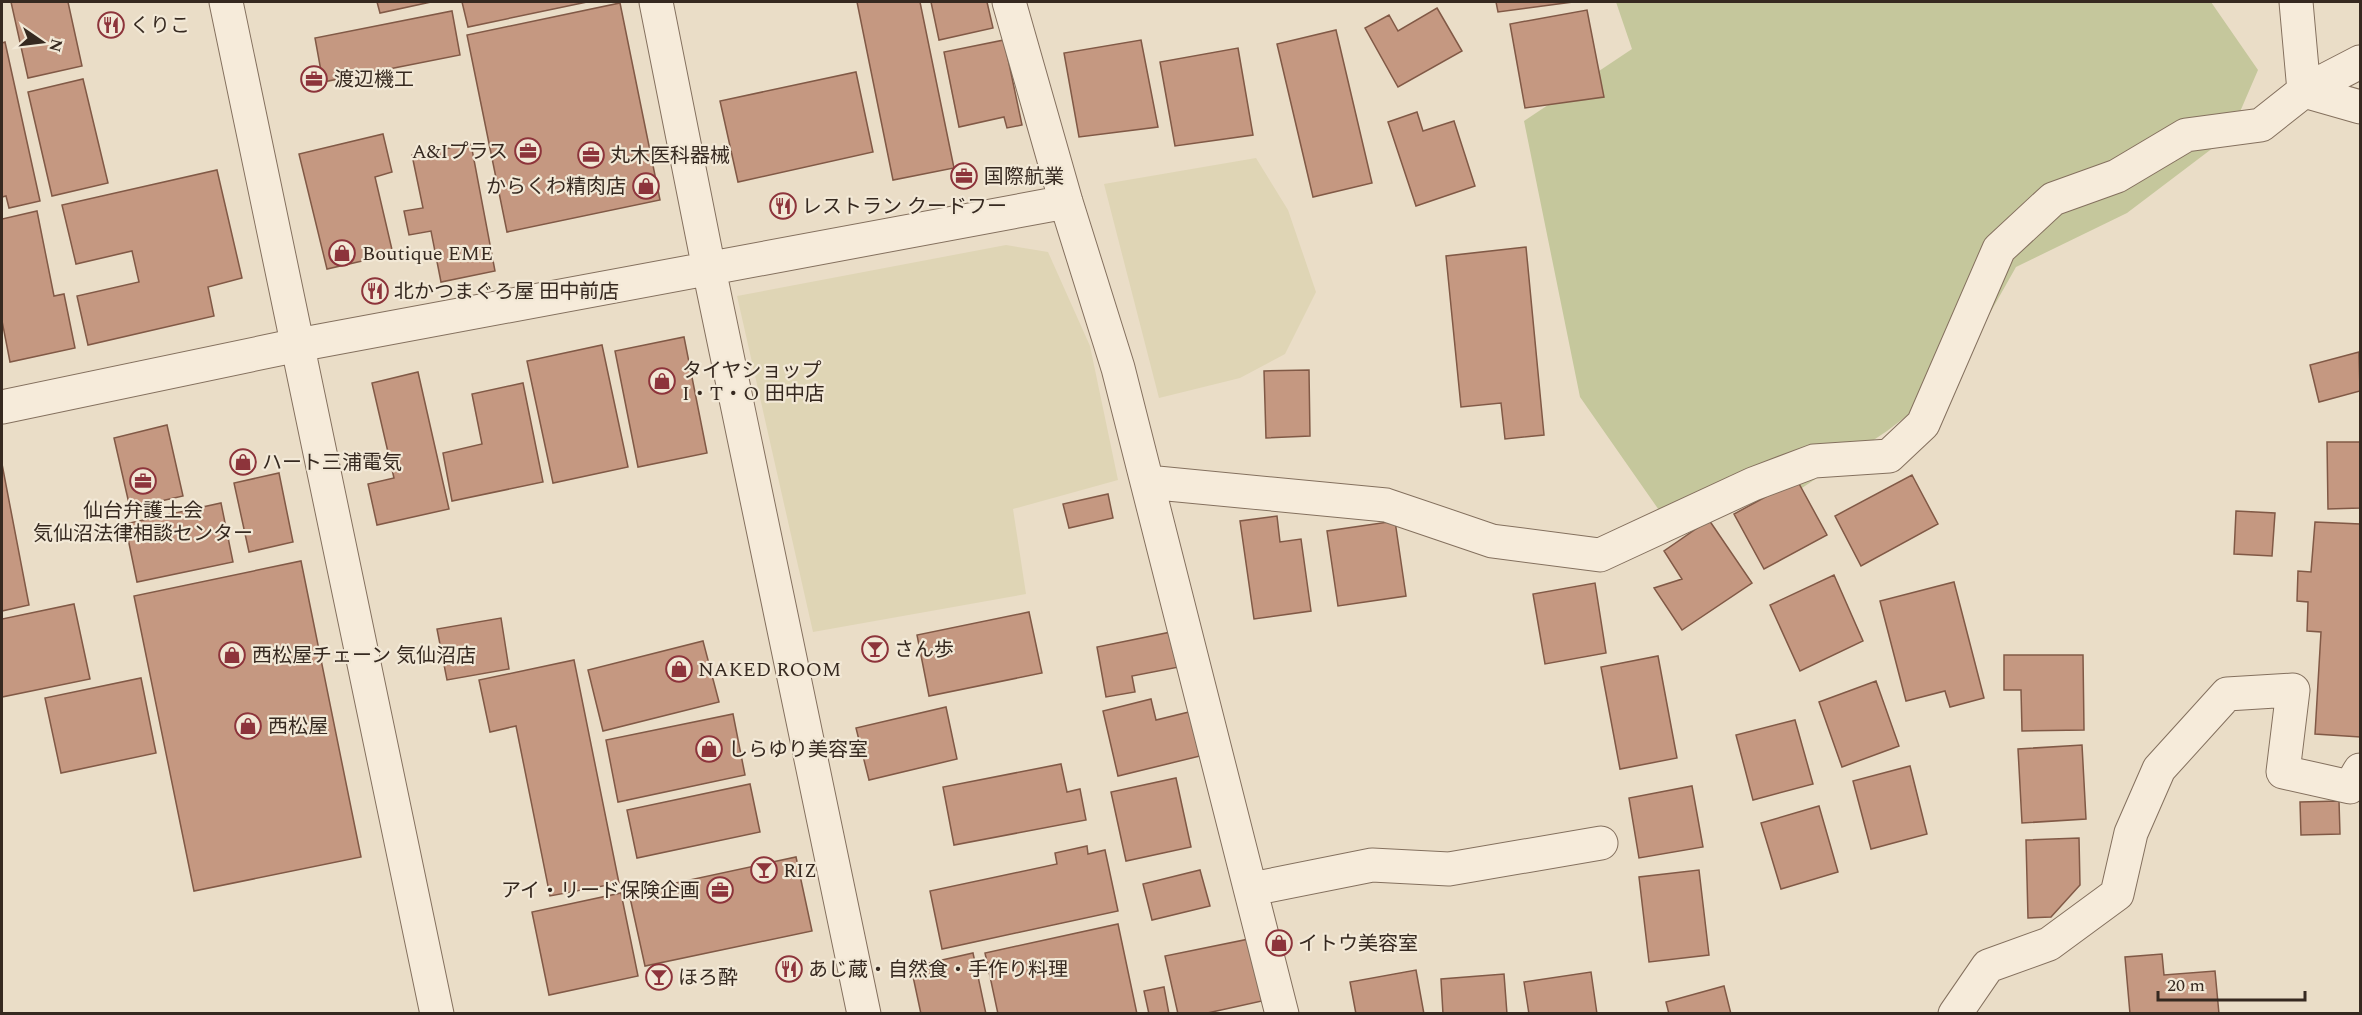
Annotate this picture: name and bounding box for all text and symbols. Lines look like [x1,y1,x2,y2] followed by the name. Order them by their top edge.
[96,10,126,40] restaurant icon: くりこ
[130,11,190,41] place label: くりこ
[12,12,72,72] north arrow
[42,36,69,55] text: N
[299,64,329,94] office icon: 渡辺機工
[334,65,414,95] place label: 渡辺機工
[513,136,543,166] office icon: A&Iプラス
[412,137,508,167] place label: A&Iプラス
[576,140,606,170] office icon: 丸木医科器械
[610,141,730,171] place label: 丸木医科器械
[949,161,979,191] office icon: 国際航業
[984,162,1064,192] place label: 国際航業
[631,171,661,201] shop icon: からくわ精肉店
[486,172,626,202] place label: からくわ精肉店
[768,191,798,221] restaurant icon: レストラン クードフー
[802,192,1007,222] place label: レストラン クードフー
[327,238,357,268] shop icon: Boutique EME
[362,239,493,269] place label: Boutique EME
[360,276,390,306] restaurant icon: 北かつまぐろ屋 田中前店
[394,277,619,307] place label: 北かつまぐろ屋 田中前店
[682,356,824,409] place label: タイヤショップ I・T・O 田中店
[647,366,677,396] shop icon: タイヤショップ I・T・O 田中店
[228,447,258,477] shop icon: ハート三浦電気
[262,448,402,478] place label: ハート三浦電気
[128,466,158,496] office icon: 仙台弁護士会 気仙沼法律相談センター
[33,496,253,549] place label: 仙台弁護士会 気仙沼法律相談センター
[860,634,890,664] bar icon: さん歩
[894,635,954,665] place label: さん歩
[217,640,247,670] shop icon: 西松屋チェーン 気仙沼店
[252,641,476,671] place label: 西松屋チェーン 気仙沼店
[664,654,694,684] shop icon: NAKED ROOM
[698,655,841,685] place label: NAKED ROOM
[233,711,263,741] shop icon: 西松屋
[268,712,328,742] place label: 西松屋
[694,734,724,764] shop icon: しらゆり美容室
[728,735,868,765] place label: しらゆり美容室
[749,855,779,885] bar icon: RIZ
[783,856,817,886] place label: RIZ
[705,875,735,905] office icon: アイ・リード保険企画
[501,876,700,906] place label: アイ・リード保険企画
[1264,928,1294,958] shop icon: イトウ美容室
[1298,929,1418,959] place label: イトウ美容室
[774,954,804,984] restaurant icon: あじ蔵・自然食・手作り料理
[808,955,1068,985] place label: あじ蔵・自然食・手作り料理
[644,962,674,992] bar icon: ほろ酔
[678,963,738,993] place label: ほろ酔
[2158,964,2305,1002] scale bar
[2167,972,2205,999] text: 20 m

